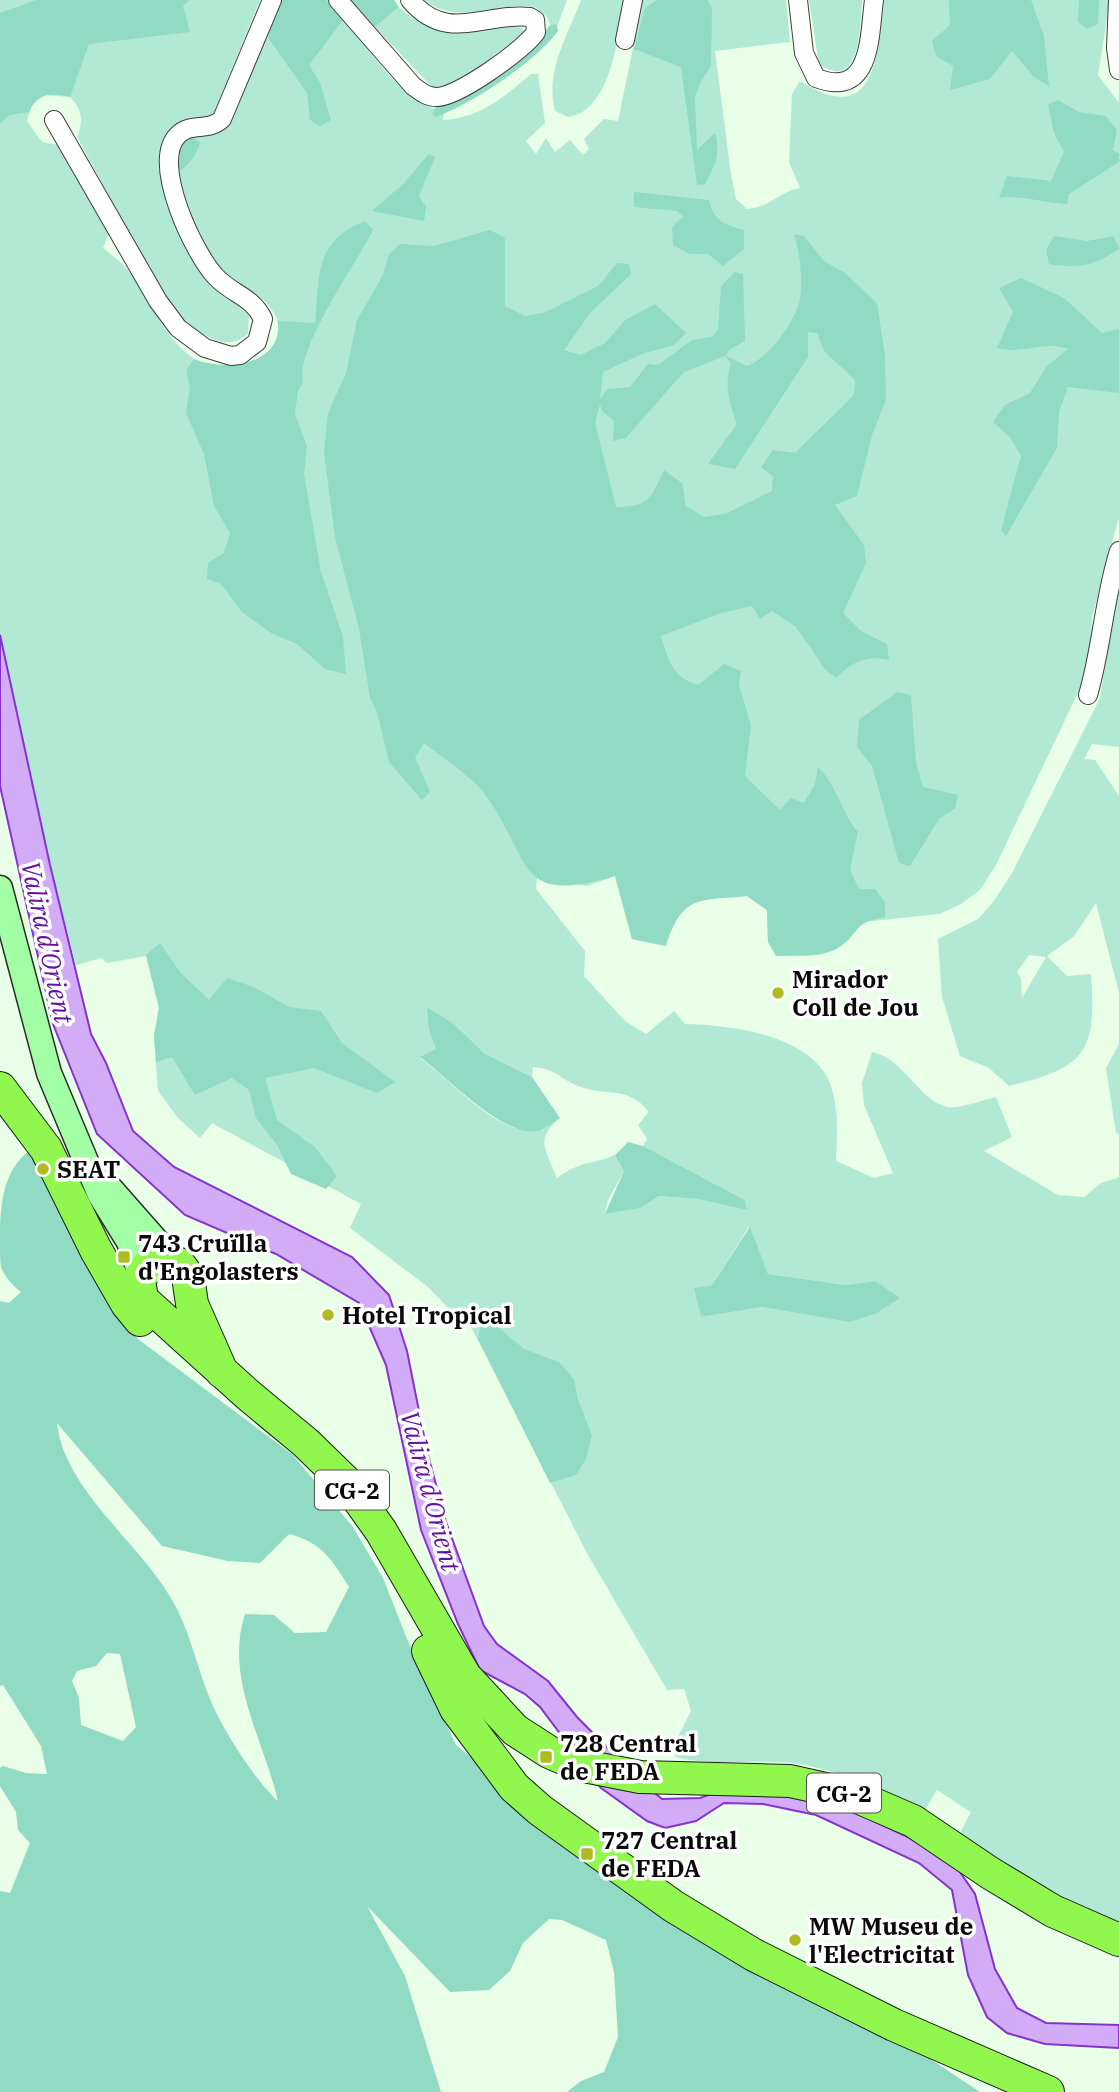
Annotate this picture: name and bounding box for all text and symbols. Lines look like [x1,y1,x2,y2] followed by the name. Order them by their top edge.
[14,858,82,1027] water label: Valira d'Orient
[792,963,919,1023] place label: Mirador Coll de Jou
[770,985,786,1001] marker: Mirador Coll de Jou
[57,1153,120,1185] place label: SEAT
[35,1161,51,1177] marker: SEAT
[138,1227,299,1287] place label: 743 Cruïlla d'Engolasters
[116,1249,132,1265] marker: 743 Cruïlla d'Engolasters
[342,1299,512,1331] place label: Hotel Tropical
[320,1307,336,1323] marker: Hotel Tropical
[393,1407,469,1576] water label: Valira d'Orient
[315,1470,389,1510] road number: CG-2
[560,1727,696,1787] place label: 728 Central de FEDA
[538,1749,554,1765] marker: 728 Central de FEDA
[807,1774,881,1812] road number: CG-2
[601,1824,737,1884] place label: 727 Central de FEDA
[579,1846,595,1862] marker: 727 Central de FEDA
[809,1910,973,1970] place label: MW Museu de l'Electricitat
[787,1932,803,1948] marker: MW Museu de l'Electricitat

